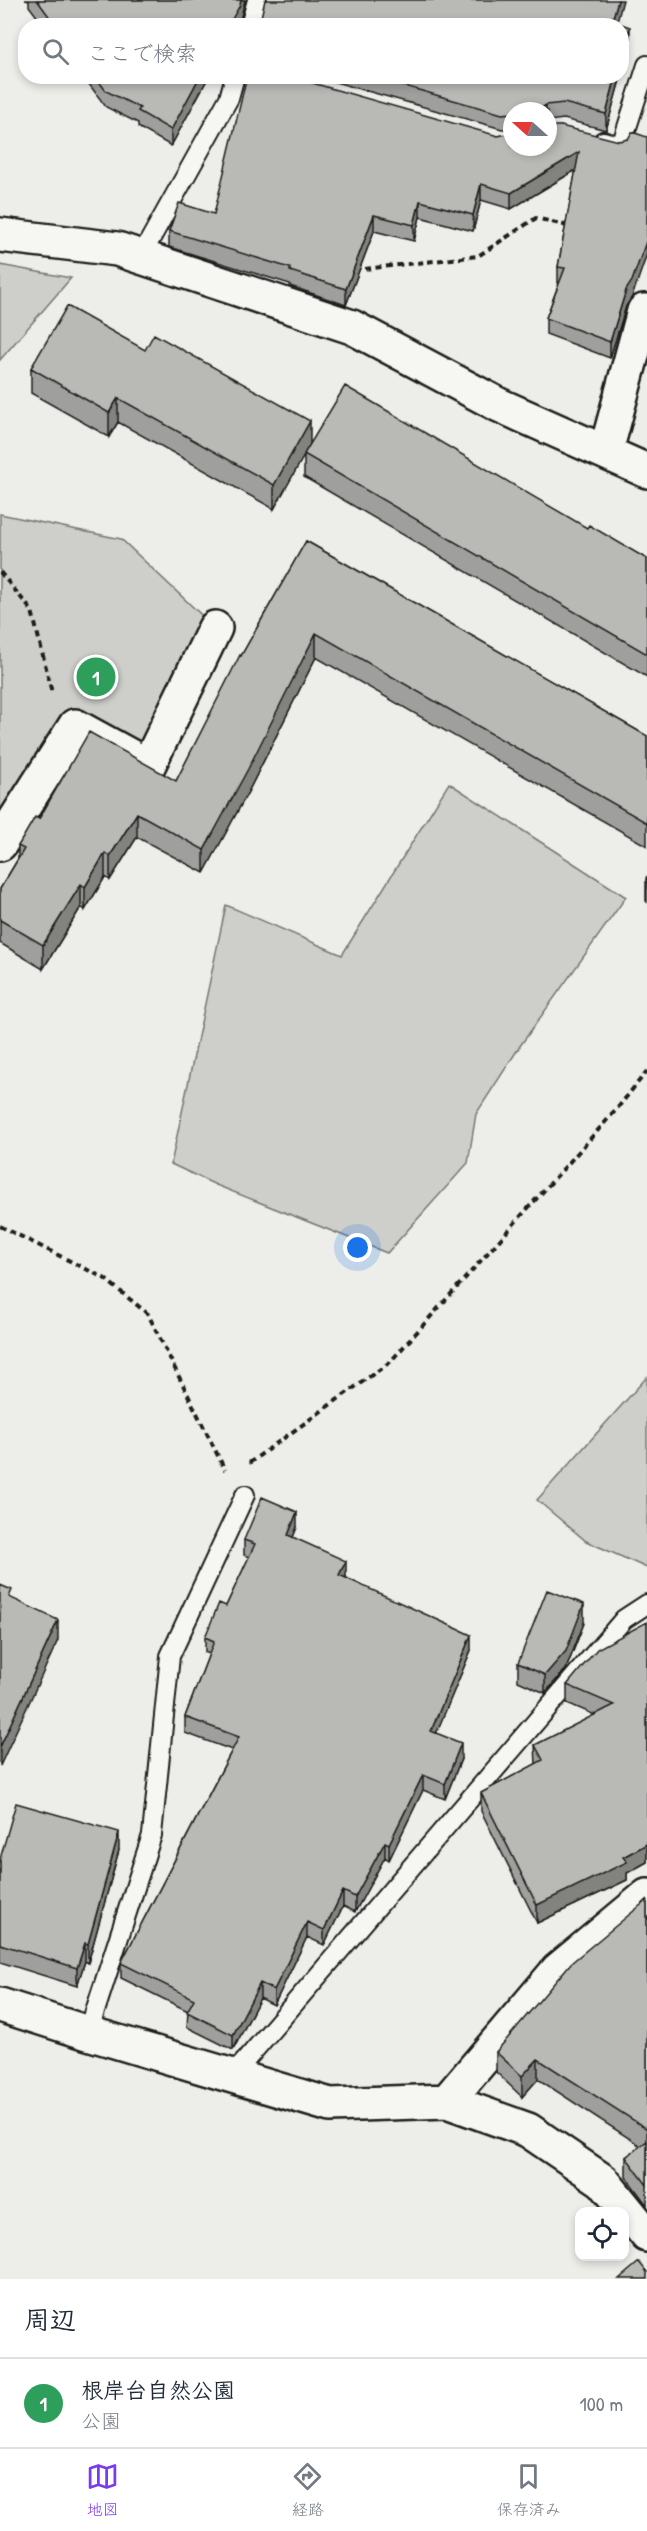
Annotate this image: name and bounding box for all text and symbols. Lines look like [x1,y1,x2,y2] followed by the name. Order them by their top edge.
[18,18,629,84] search box
[39,35,72,68] icon: search
[87,38,197,68] text: ここで検索
[503,102,557,156] north arrow
[76,654,116,700] pin: 1
[343,1233,372,1262] your location
[575,2207,629,2261] map controls
[575,2207,629,2261] button: locate
[24,2302,76,2337] text: 周辺
[81,2375,235,2405] text: 根岸台自然公園
[40,2390,47,2417] text: 1
[580,2390,623,2417] text: 100 m
[81,2407,121,2434] text: 公園
[86,2460,119,2520] tab: 地図
[291,2460,324,2520] tab: 経路
[497,2460,561,2520] tab: 保存済み

